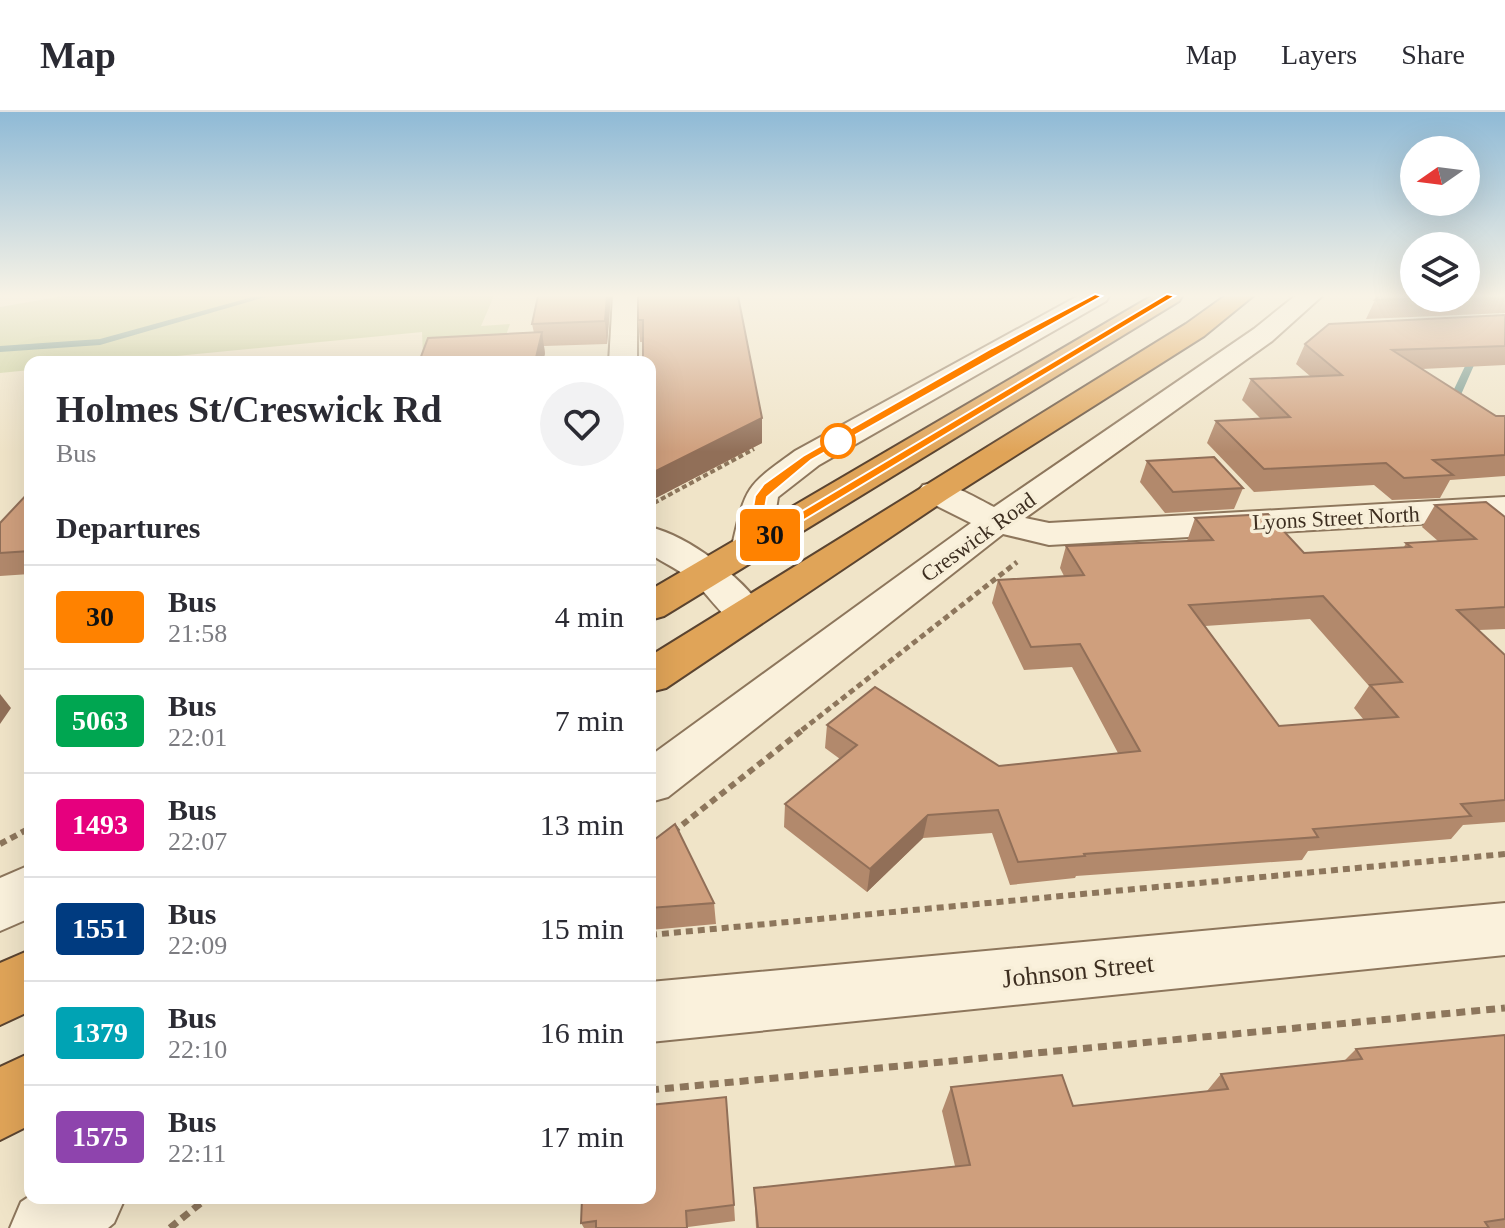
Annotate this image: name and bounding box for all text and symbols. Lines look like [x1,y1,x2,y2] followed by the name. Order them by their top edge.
[40,34,116,76] text: Map
[1186,39,1237,70] text: Map
[1281,39,1357,70] text: Layers
[1401,39,1465,70] text: Share
[1400,136,1480,216] north arrow
[1400,136,1480,312] map controls
[1400,232,1480,312] button: layers
[540,382,624,466] button: heart
[56,388,442,430] text: Holmes St/Creswick Rd
[821,424,855,458] unlabelled marker
[56,439,96,468] text: Bus
[916,487,1040,587] street label: Creswick Road
[1252,501,1420,535] street label: Lyons Street North
[734,509,806,561] line badge: 30
[56,511,200,544] text: Departures
[756,519,784,550] text: 30
[168,585,216,618] text: Bus
[555,600,624,633] text: 4 min
[86,601,114,632] text: 30
[168,619,227,648] text: 21:58
[168,689,216,722] text: Bus
[555,704,624,737] text: 7 min
[72,705,128,736] text: 5063
[168,723,227,752] text: 22:01
[168,793,216,826] text: Bus
[540,808,624,841] text: 13 min
[72,809,128,840] text: 1493
[168,827,227,856] text: 22:07
[168,897,216,930] text: Bus
[540,912,624,945] text: 15 min
[72,913,128,944] text: 1551
[168,931,227,960] text: 22:09
[1001,949,1156,993] street label: Johnson Street
[168,1001,216,1034] text: Bus
[540,1016,624,1049] text: 16 min
[72,1017,128,1048] text: 1379
[168,1035,227,1064] text: 22:10
[168,1105,216,1138] text: Bus
[540,1120,624,1153] text: 17 min
[72,1121,128,1152] text: 1575
[168,1139,226,1168] text: 22:11

